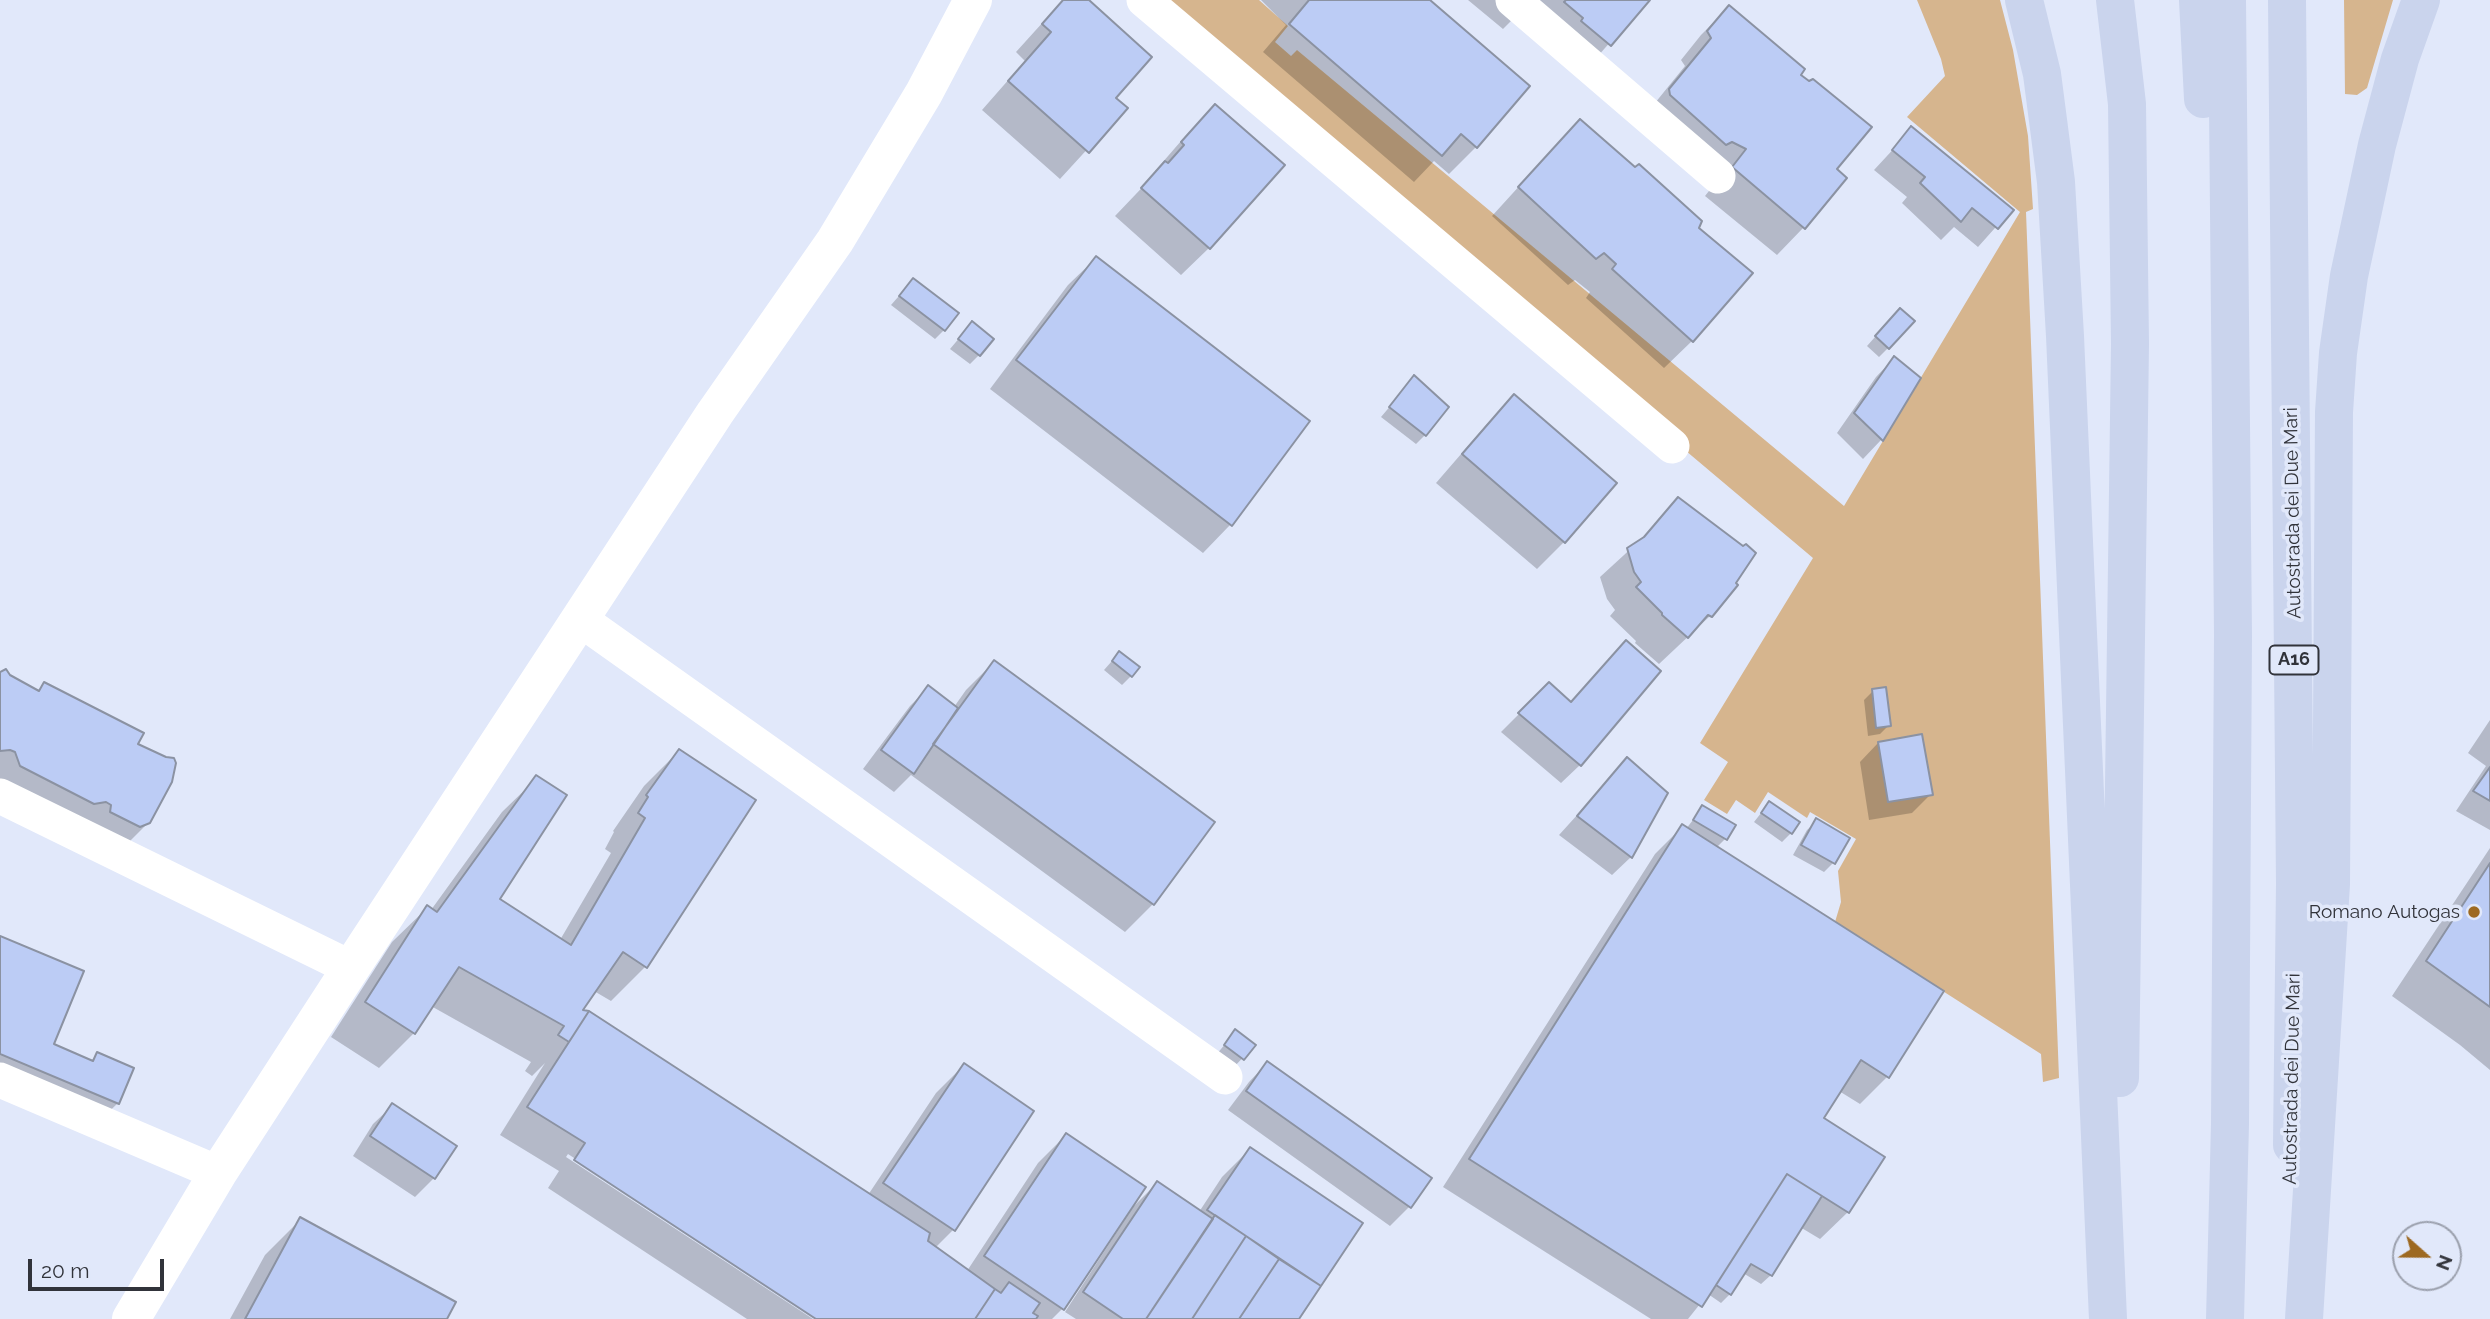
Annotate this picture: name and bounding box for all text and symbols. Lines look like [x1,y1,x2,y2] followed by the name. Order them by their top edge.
[2280,407,2306,619] street label: Autostrada dei Due Mari
[2270,646,2318,674] road number: A16
[2309,901,2460,923] place label: Romano Autogas
[2466,904,2482,920] marker: Romano Autogas
[2279,973,2305,1185] street label: Autostrada dei Due Mari
[2392,1221,2462,1291] north arrow
[32,1246,168,1290] scale bar
[2432,1252,2458,1274] text: N
[41,1258,89,1283] text: 20 m

